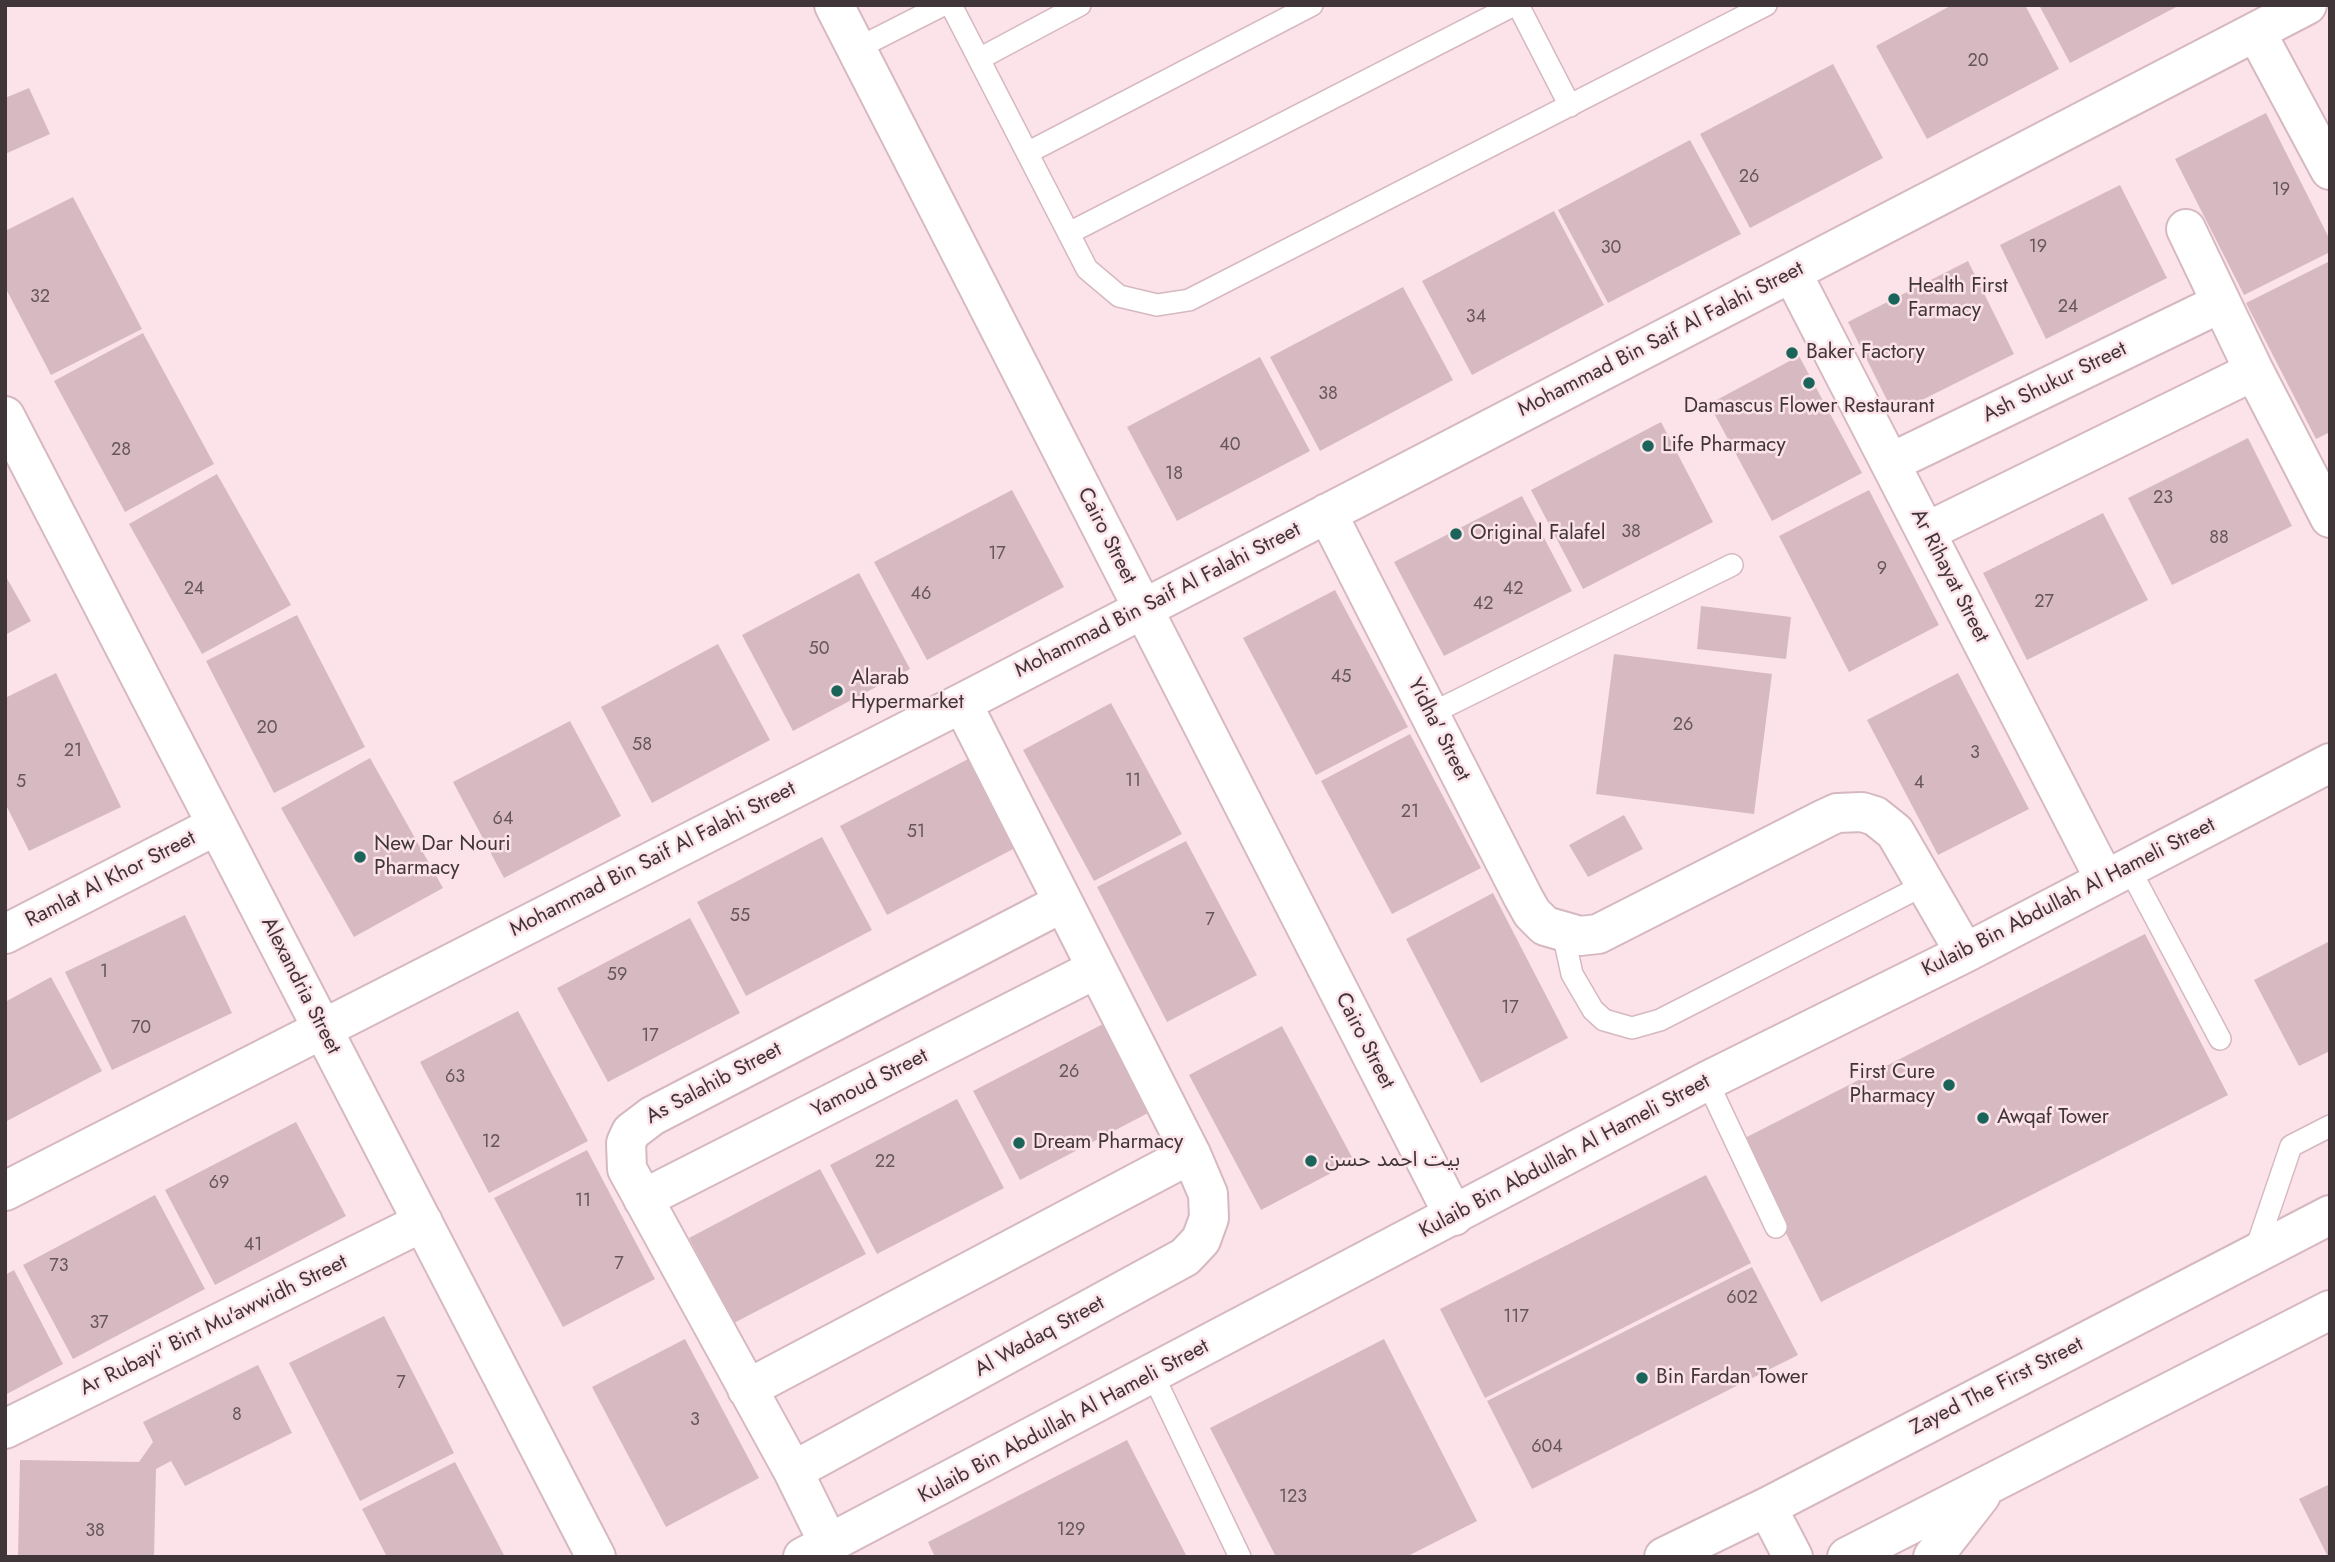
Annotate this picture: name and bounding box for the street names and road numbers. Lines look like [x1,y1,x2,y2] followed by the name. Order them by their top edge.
[1514,257,1808,423] street label: Mohammad Bin Saif Al Falahi Street
[1979,337,2131,429] street label: Ash Shukur Street
[1071,484,1141,588] street label: Cairo Street
[1905,505,1993,647] street label: Ar Rihayat Street
[1011,518,1305,684] street label: Mohammad Bin Saif Al Falahi Street
[1401,674,1475,786] street label: Yidha' Street
[506,777,800,943] street label: Mohammad Bin Saif Al Falahi Street
[1918,813,2220,983] street label: Kulaib Bin Abdullah Al Hameli Street
[22,826,200,934] street label: Ramlat Al Khor Street
[255,913,345,1059] street label: Alexandria Street
[1329,989,1399,1093] street label: Cairo Street
[642,1038,786,1130] street label: As Salahib Street
[808,1044,932,1124] street label: Yamoud Street
[1415,1070,1715,1244] street label: Kulaib Bin Abdullah Al Hameli Street
[76,1250,352,1402] street label: Ar Rubayi' Bint Mu'awwidh Street
[971,1291,1109,1383] street label: Al Wadaq Street
[1906,1333,2088,1441] street label: Zayed The First Street
[914,1335,1214,1509] street label: Kulaib Bin Abdullah Al Hameli Street

